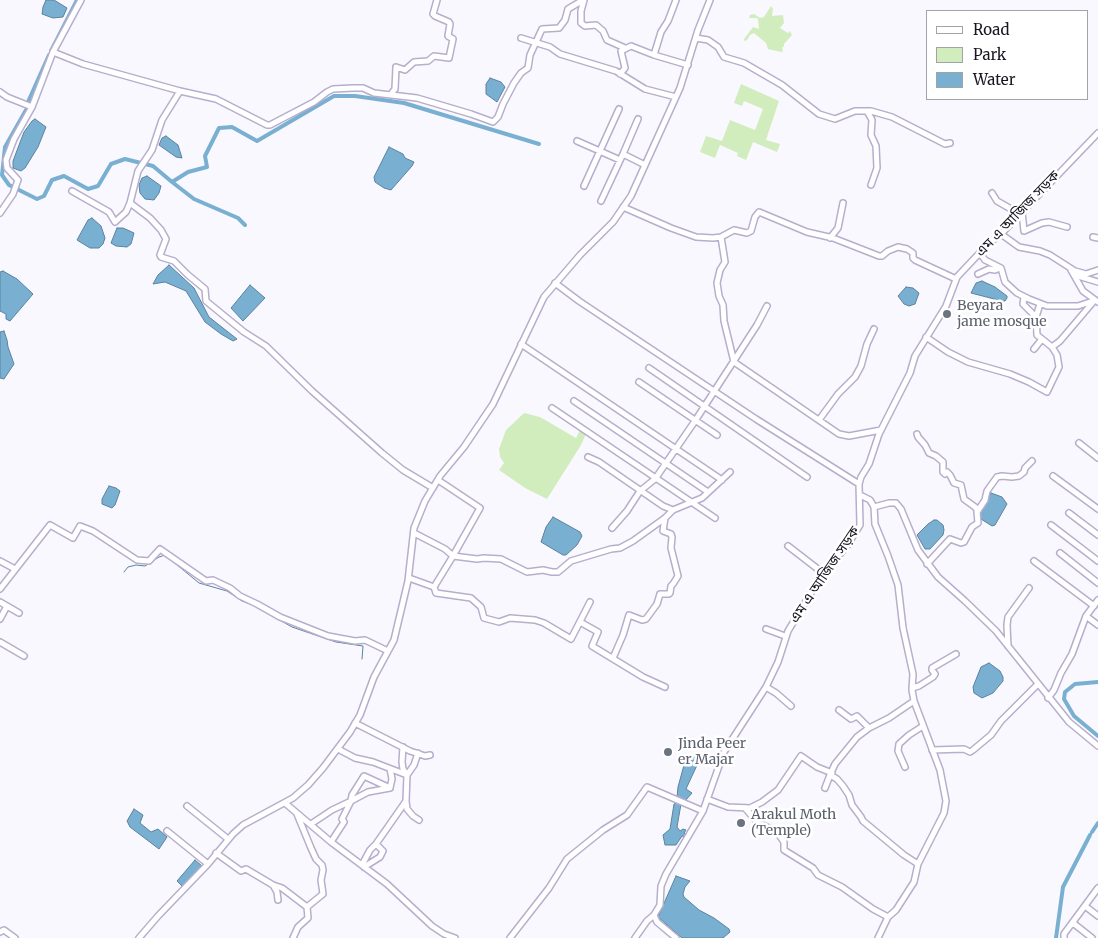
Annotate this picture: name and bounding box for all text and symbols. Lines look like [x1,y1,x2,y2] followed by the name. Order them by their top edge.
[926,10,1088,100] legend
[973,20,1009,39] text: Road
[973,45,1006,64] text: Park
[973,70,1015,89] text: Water
[973,167,1063,261] street label: এম এ আজিজ সড়ক
[957,298,1047,331] place label: Beyara jame mosque
[941,308,953,320] marker: Beyara jame mosque
[786,523,864,627] street label: এম এ আজিজ সড়ক
[678,736,746,769] place label: Jinda Peer er Majar
[662,746,674,758] marker: Jinda Peer er Majar
[751,807,836,840] place label: Arakul Moth (Temple)
[735,817,747,829] marker: Arakul Moth (Temple)

